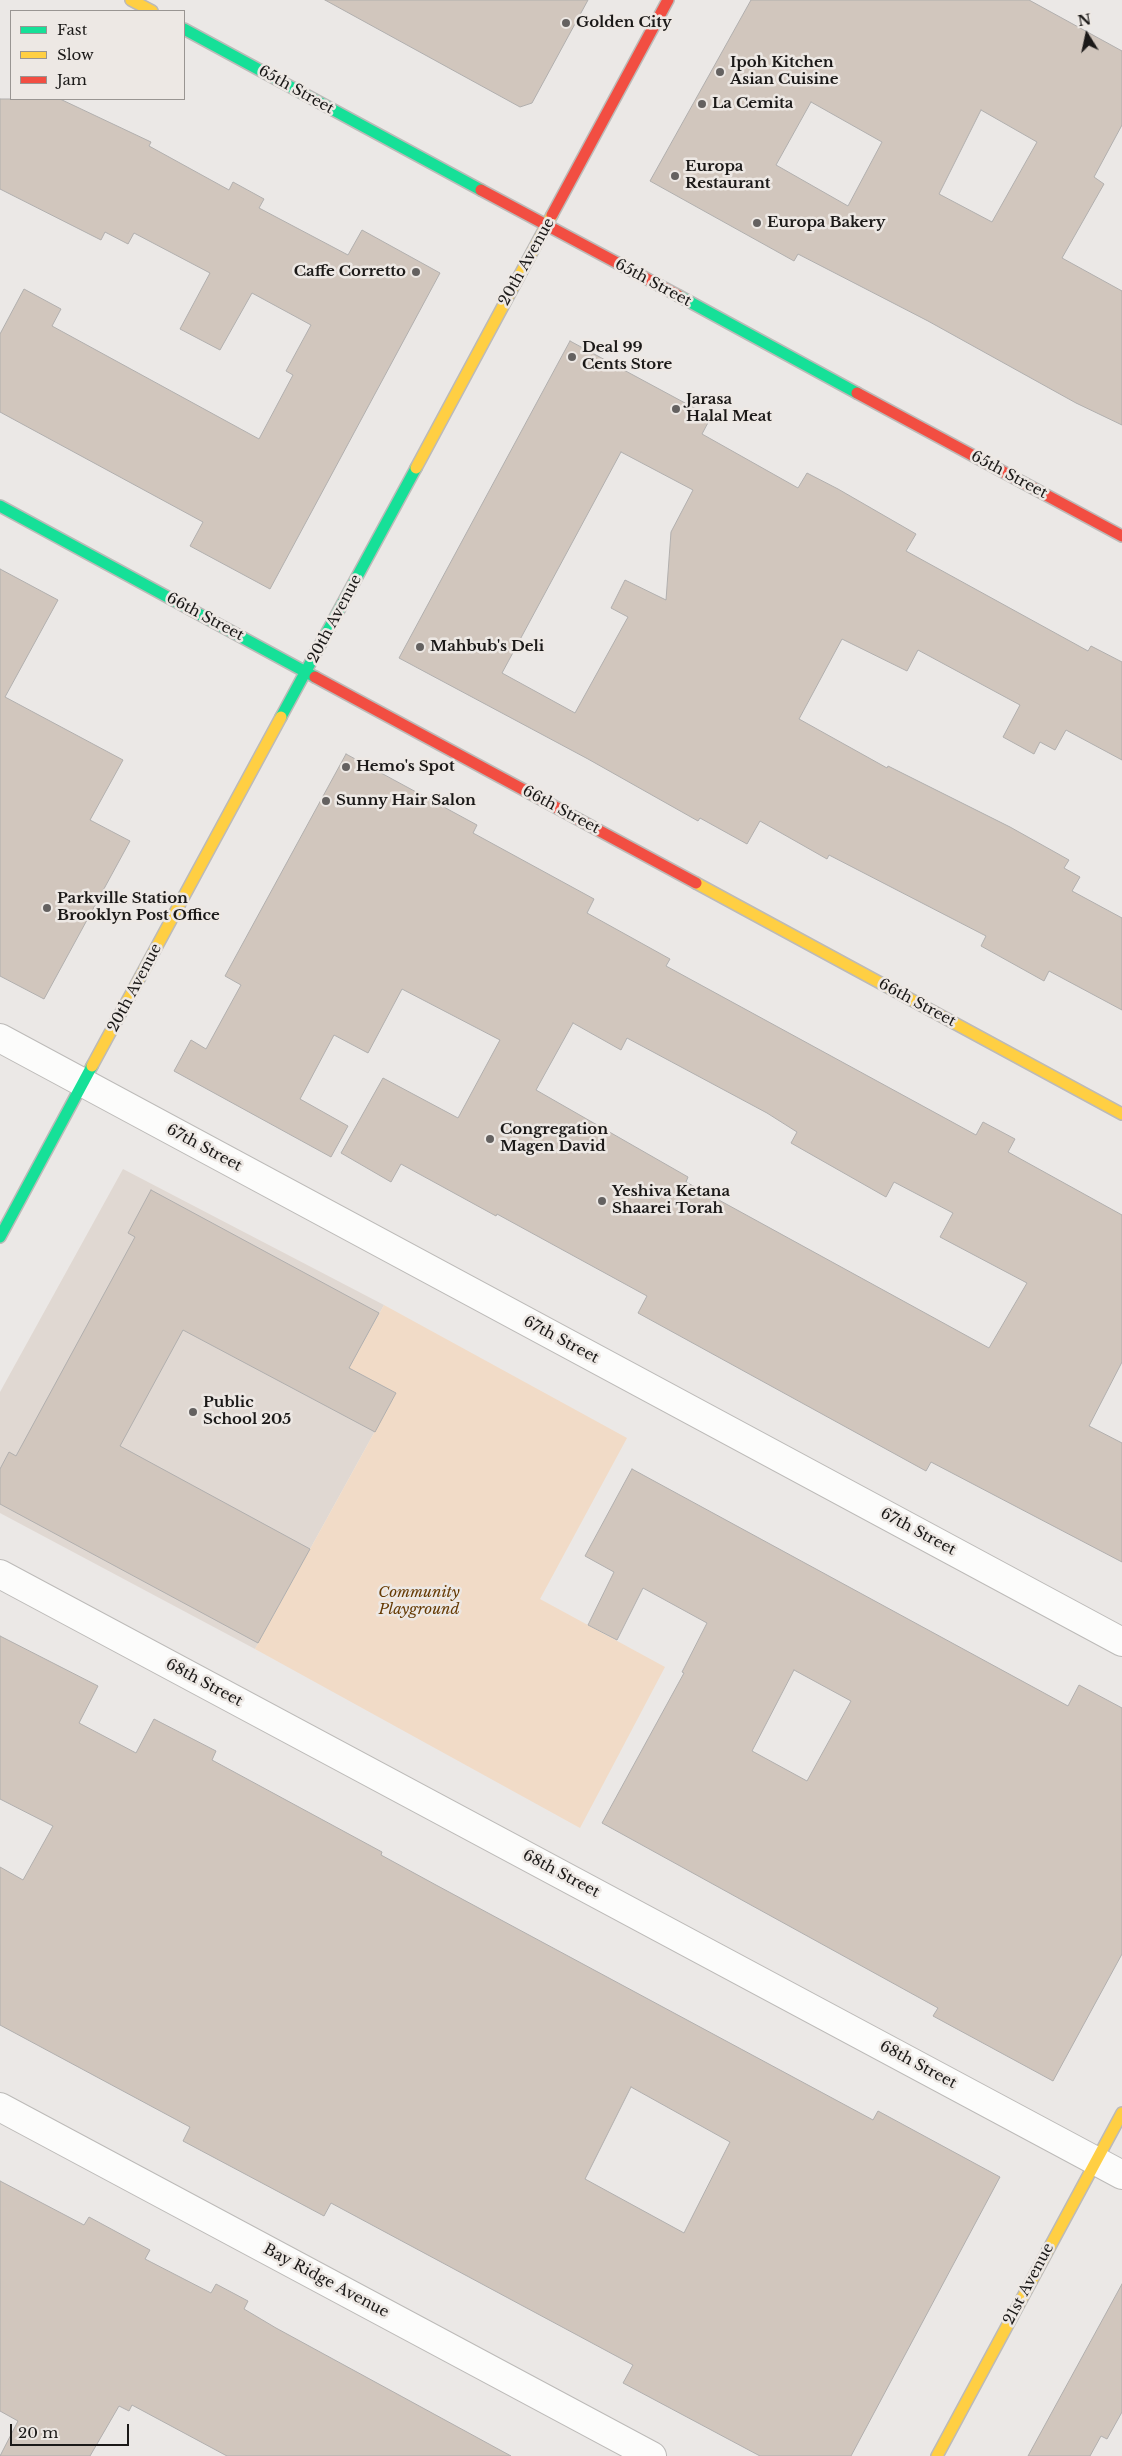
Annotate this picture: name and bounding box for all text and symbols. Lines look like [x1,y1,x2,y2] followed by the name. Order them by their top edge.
[10,10,185,100] legend
[1062,10,1112,60] north arrow
[1076,10,1092,30] text: N
[576,14,672,32] place label: Golden City
[560,17,572,29] marker: Golden City
[57,20,87,39] text: Fast
[57,45,94,64] text: Slow
[730,54,839,89] place label: Ipoh Kitchen Asian Cuisine
[255,62,337,118] street label: 65th Street
[714,66,726,78] marker: Ipoh Kitchen Asian Cuisine
[57,70,87,89] text: Jam
[712,95,793,113] place label: La Cemita
[696,98,708,110] marker: La Cemita
[685,158,771,193] place label: Europa Restaurant
[669,170,681,182] marker: Europa Restaurant
[767,214,885,232] place label: Europa Bakery
[496,215,558,309] street label: 20th Avenue
[751,217,763,229] marker: Europa Bakery
[612,255,694,311] street label: 65th Street
[294,263,406,281] place label: Caffe Corretto
[410,266,422,278] marker: Caffe Corretto
[582,339,672,374] place label: Deal 99 Cents Store
[566,351,578,363] marker: Deal 99 Cents Store
[686,391,772,426] place label: Jarasa Halal Meat
[670,403,682,415] marker: Jarasa Halal Meat
[968,447,1050,503] street label: 65th Street
[304,572,366,666] street label: 20th Avenue
[163,589,247,645] street label: 66th Street
[430,638,544,656] place label: Mahbub's Deli
[414,641,426,653] marker: Mahbub's Deli
[356,758,455,776] place label: Hemo's Spot
[340,761,352,773] marker: Hemo's Spot
[519,782,603,838] street label: 66th Street
[336,792,476,810] place label: Sunny Hair Salon
[320,795,332,807] marker: Sunny Hair Salon
[57,890,220,925] place label: Parkville Station Brooklyn Post Office
[41,902,53,914] marker: Parkville Station Brooklyn Post Office
[104,941,166,1035] street label: 20th Avenue
[875,975,959,1031] street label: 66th Street
[163,1121,245,1175] street label: 67th Street
[500,1121,608,1156] place label: Congregation Magen David
[484,1133,496,1145] marker: Congregation Magen David
[612,1183,730,1218] place label: Yeshiva Ketana Shaarei Torah
[596,1195,608,1207] marker: Yeshiva Ketana Shaarei Torah
[520,1313,602,1367] street label: 67th Street
[203,1394,291,1429] place label: Public School 205
[187,1406,199,1418] marker: Public School 205
[877,1505,959,1559] street label: 67th Street
[378,1584,460,1619] park label: Community Playground
[163,1655,245,1711] street label: 68th Street
[520,1846,602,1902] street label: 68th Street
[877,2037,959,2093] street label: 68th Street
[260,2240,392,2322] street label: Bay Ridge Avenue
[1000,2240,1058,2328] street label: 21st Avenue
[12,2414,131,2446] scale bar
[18,2423,58,2442] text: 20 m

